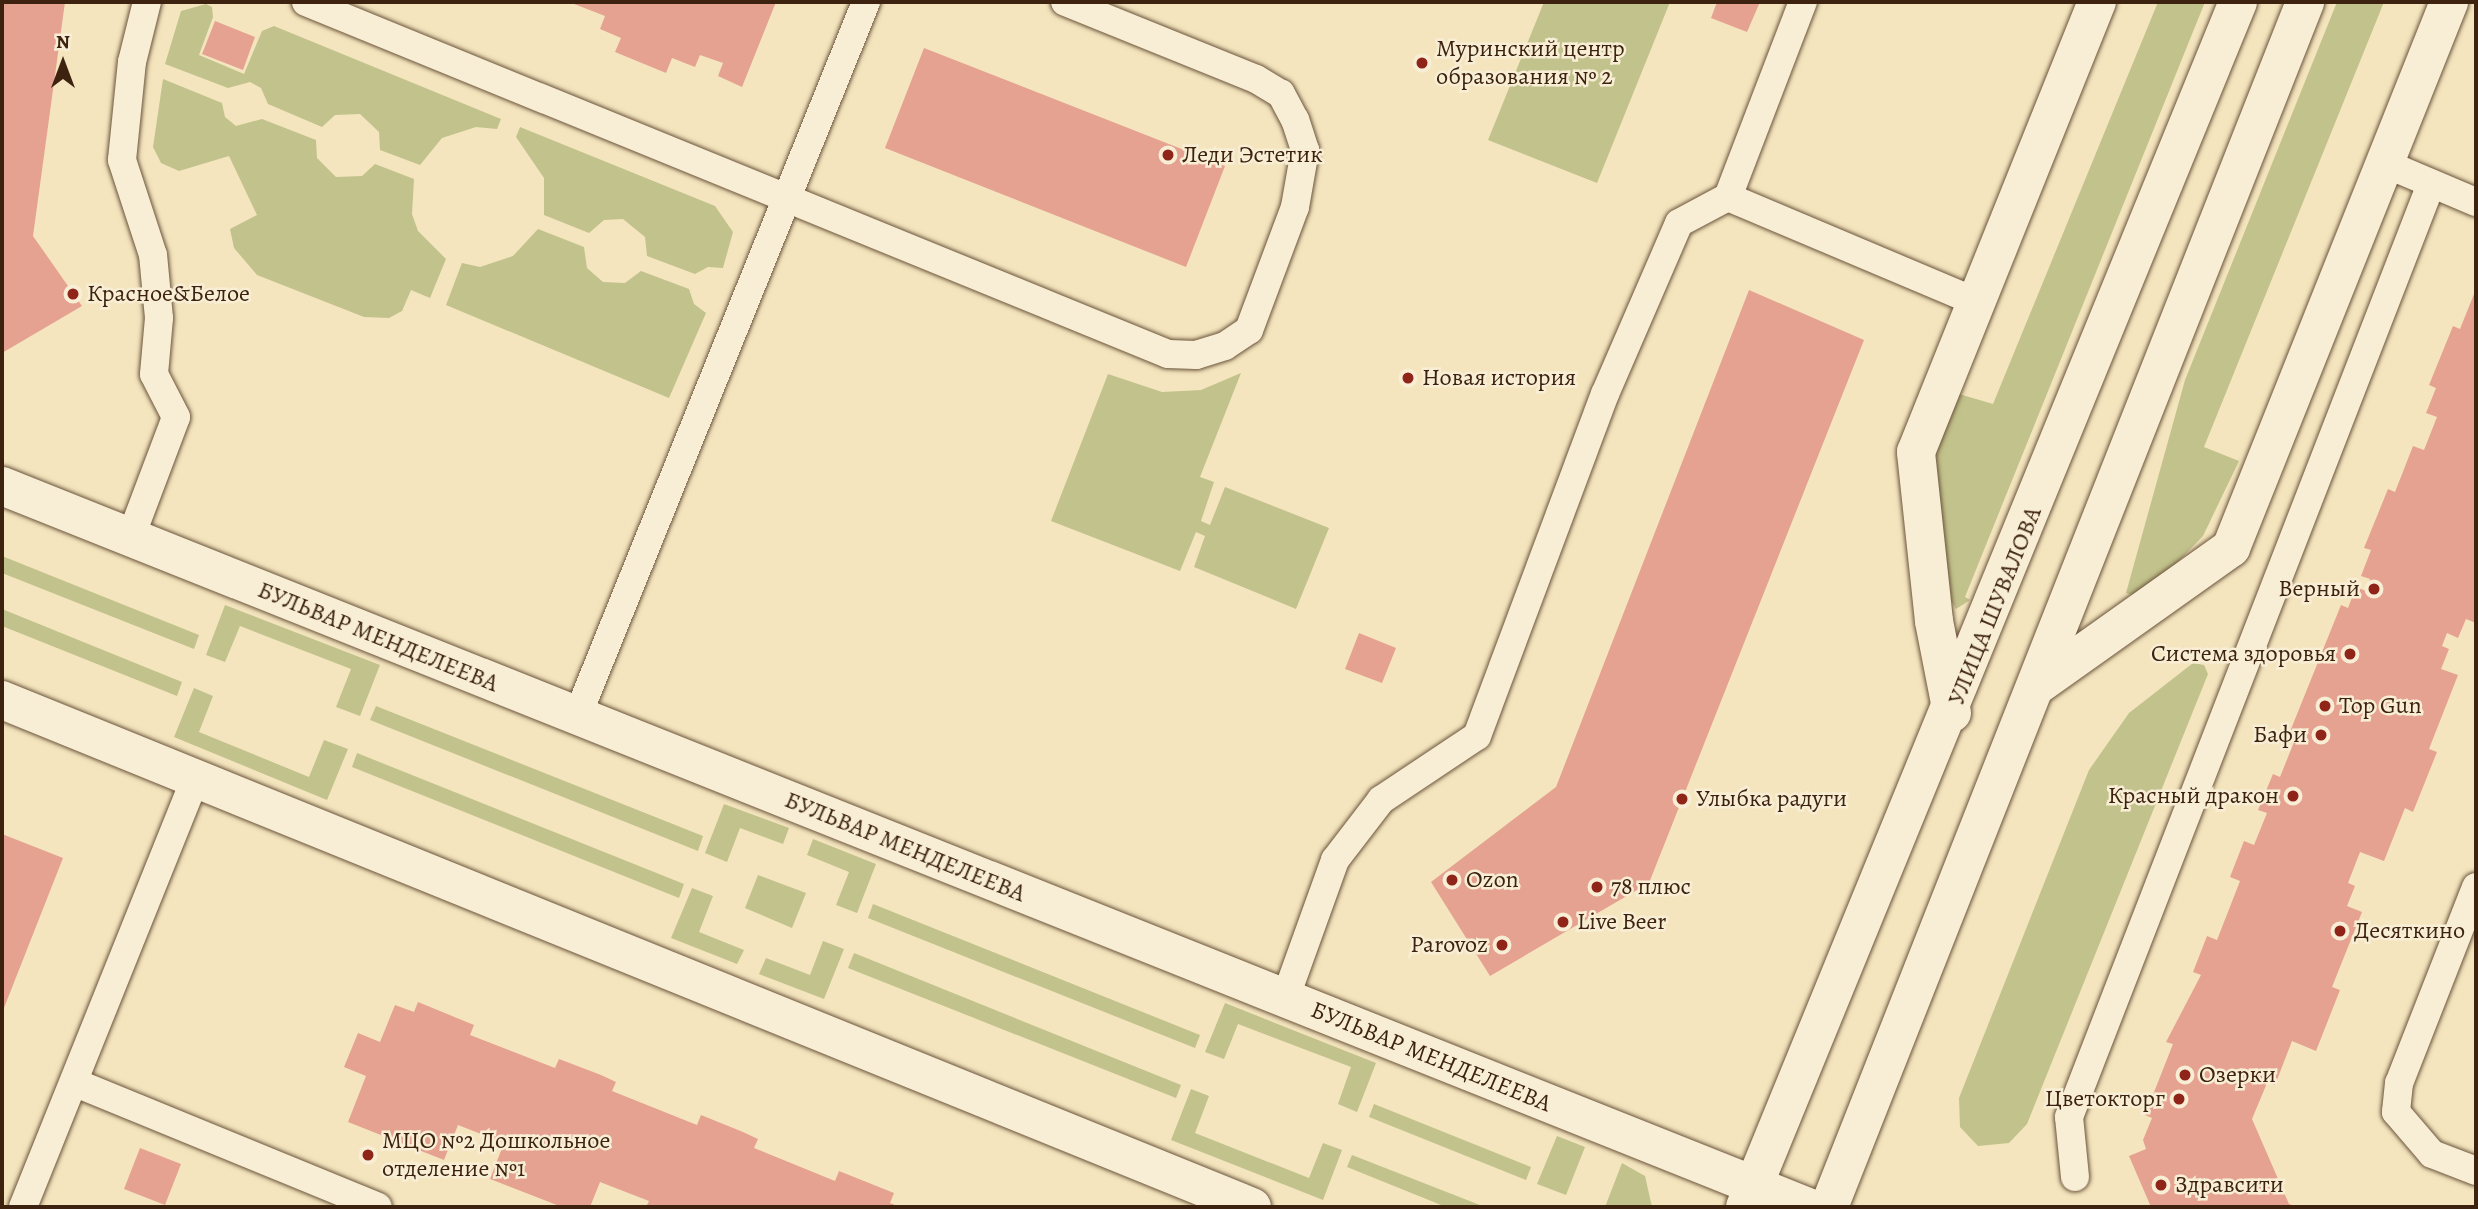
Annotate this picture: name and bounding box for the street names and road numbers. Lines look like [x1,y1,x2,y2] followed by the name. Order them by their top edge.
[1942,503,2048,709] street label: УЛИЦА ШУВАЛОВА
[254,576,502,698] street label: БУЛЬВАР МЕНДЕЛЕЕВА
[781,786,1029,908] street label: БУЛЬВАР МЕНДЕЛЕЕВА
[1307,996,1555,1118] street label: БУЛЬВАР МЕНДЕЛЕЕВА

